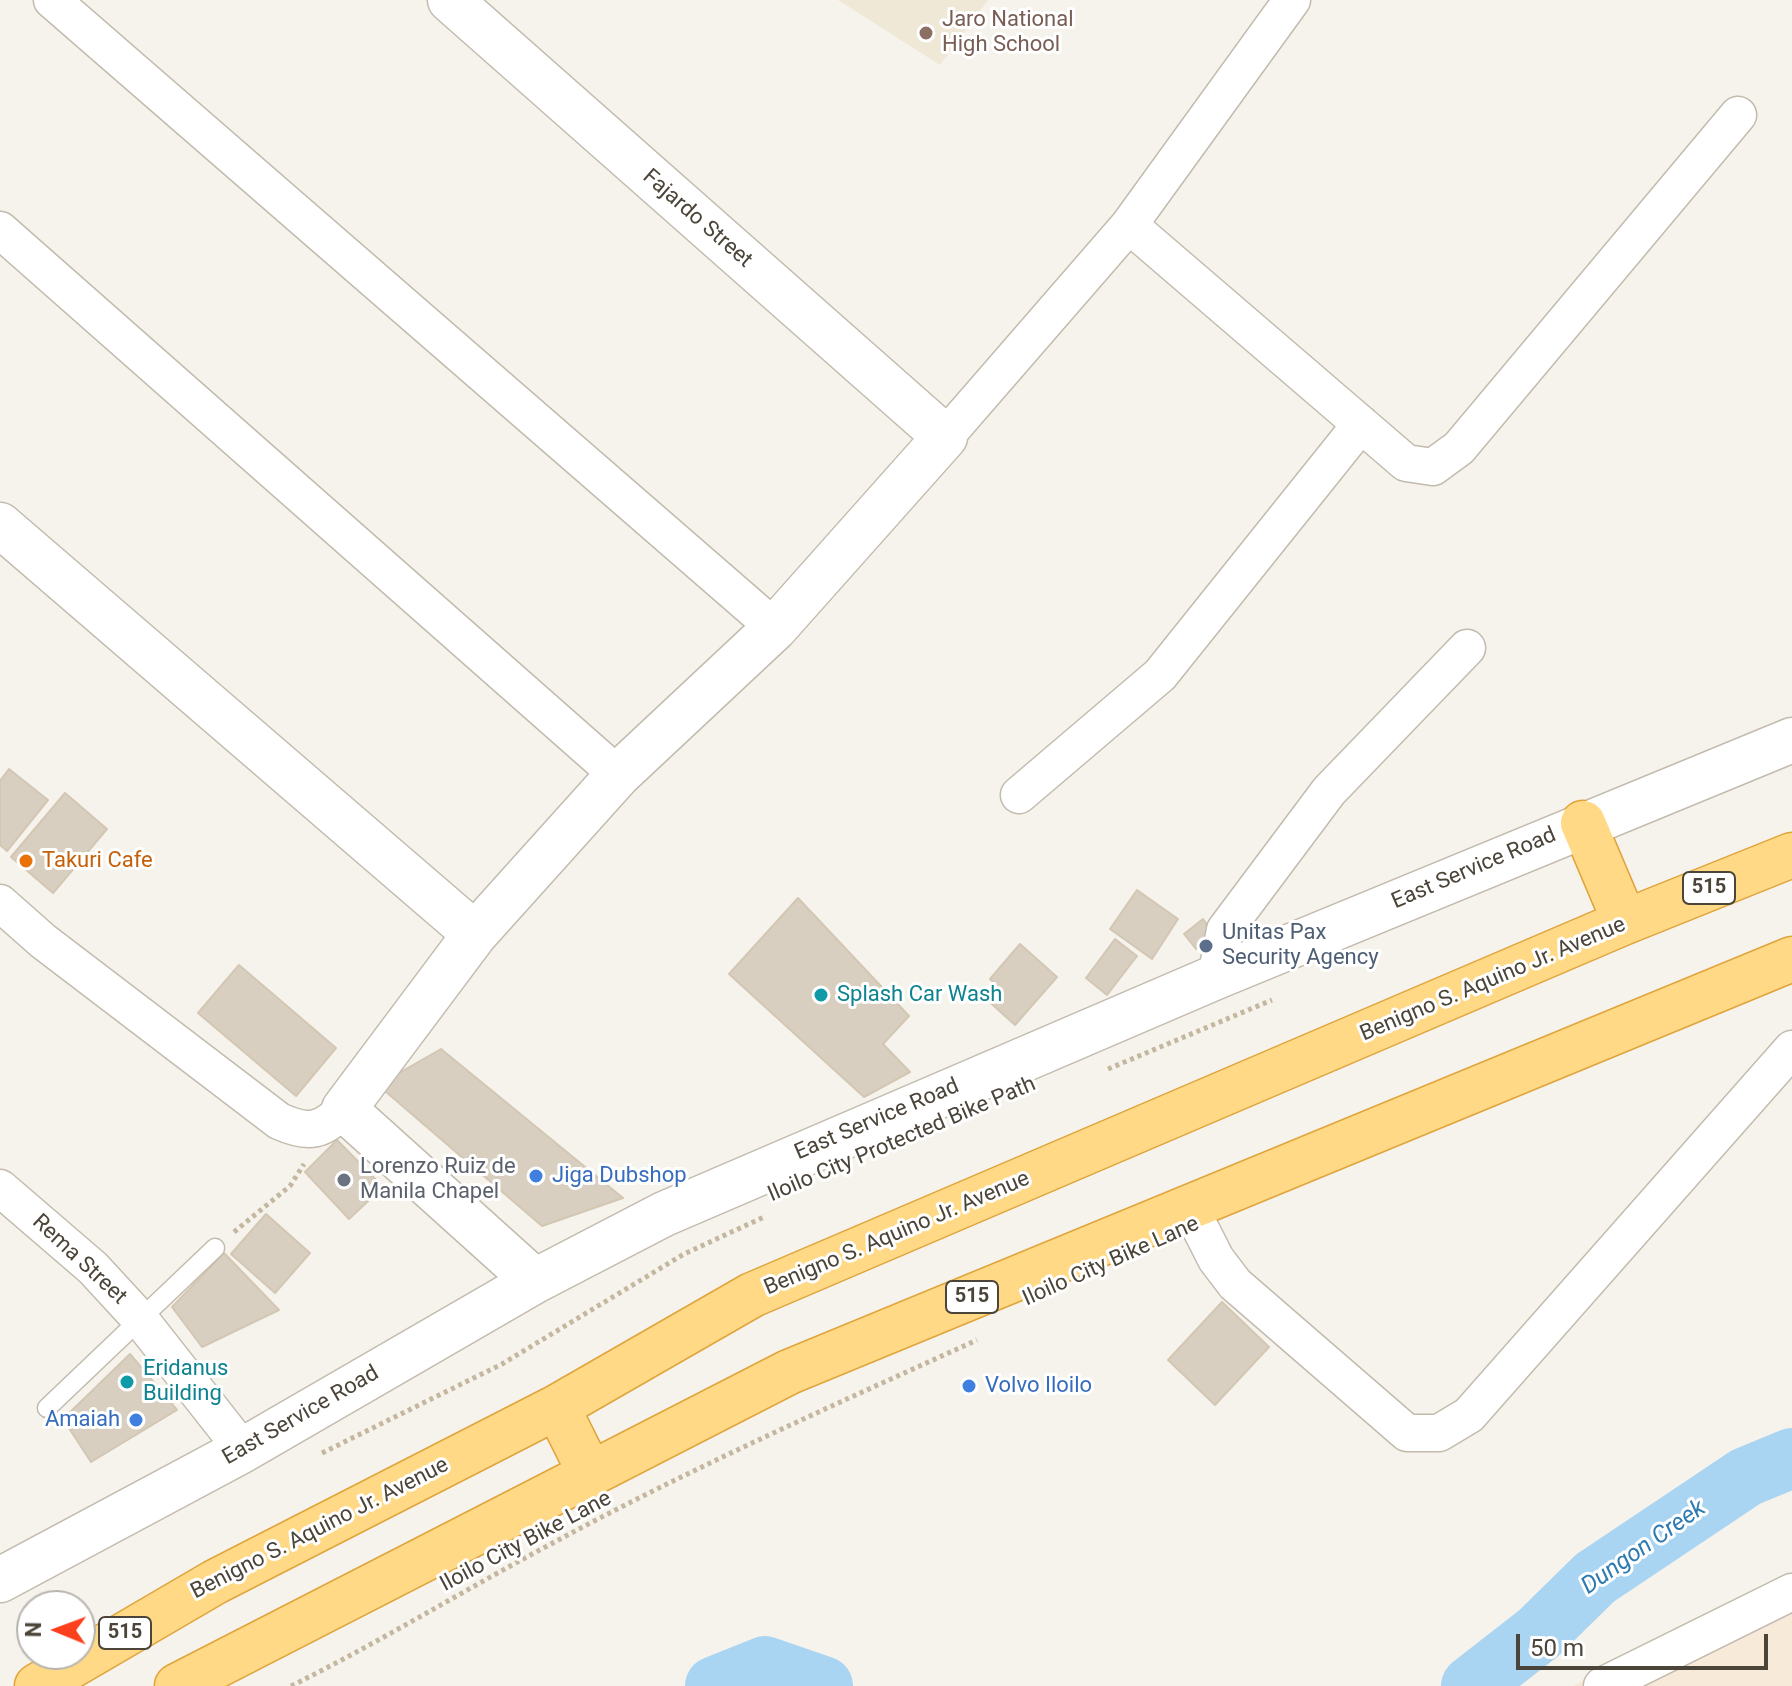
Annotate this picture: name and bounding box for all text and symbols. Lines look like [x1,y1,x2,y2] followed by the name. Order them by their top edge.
[942,7,1074,58] place label: Jaro National High School
[917,24,935,42] marker: Jaro National High School
[637,164,757,274] street label: Fajardo Street
[1388,822,1560,916] street label: East Service Road
[42,848,153,874] place label: Takuri Cafe
[17,852,35,870] marker: Takuri Cafe
[1683,872,1735,904] road number: 515
[1356,912,1630,1048] street label: Benigno S. Aquino Jr. Avenue
[1222,920,1379,972] place label: Unitas Pax Security Agency
[1197,937,1215,955] marker: Unitas Pax Security Agency
[837,982,1002,1008] place label: Splash Car Wash
[812,986,830,1004] marker: Splash Car Wash
[764,1072,1040,1208] street label: Iloilo City Protected Bike Path
[791,1073,963,1167] street label: East Service Road
[360,1154,516,1206] place label: Lorenzo Ruiz de Manila Chapel
[552,1163,687,1189] place label: Jiga Dubshop
[760,1166,1034,1302] street label: Benigno S. Aquino Jr. Avenue
[527,1167,545,1185] marker: Jiga Dubshop
[335,1171,353,1189] marker: Lorenzo Ruiz de Manila Chapel
[26,1209,132,1311] street label: Rema Street
[1019,1211,1203,1313] street label: Iloilo City Bike Lane
[946,1281,998,1313] road number: 515
[143,1356,228,1408] place label: Eridanus Building
[218,1361,384,1471] street label: East Service Road
[118,1373,136,1391] marker: Eridanus Building
[985,1373,1092,1399] place label: Volvo Iloilo
[960,1377,978,1395] marker: Volvo Iloilo
[45,1407,120,1433] place label: Amaiah
[127,1411,145,1429] marker: Amaiah
[187,1452,453,1606] street label: Benigno S. Aquino Jr. Avenue
[436,1486,616,1598] street label: Iloilo City Bike Lane
[1576,1495,1712,1601] water label: Dungon Creek
[16,1590,96,1670] north arrow
[99,1617,151,1649] road number: 515
[1520,1618,1772,1668] scale bar
[21,1622,46,1638] text: N
[1530,1634,1584,1662] text: 50 m

